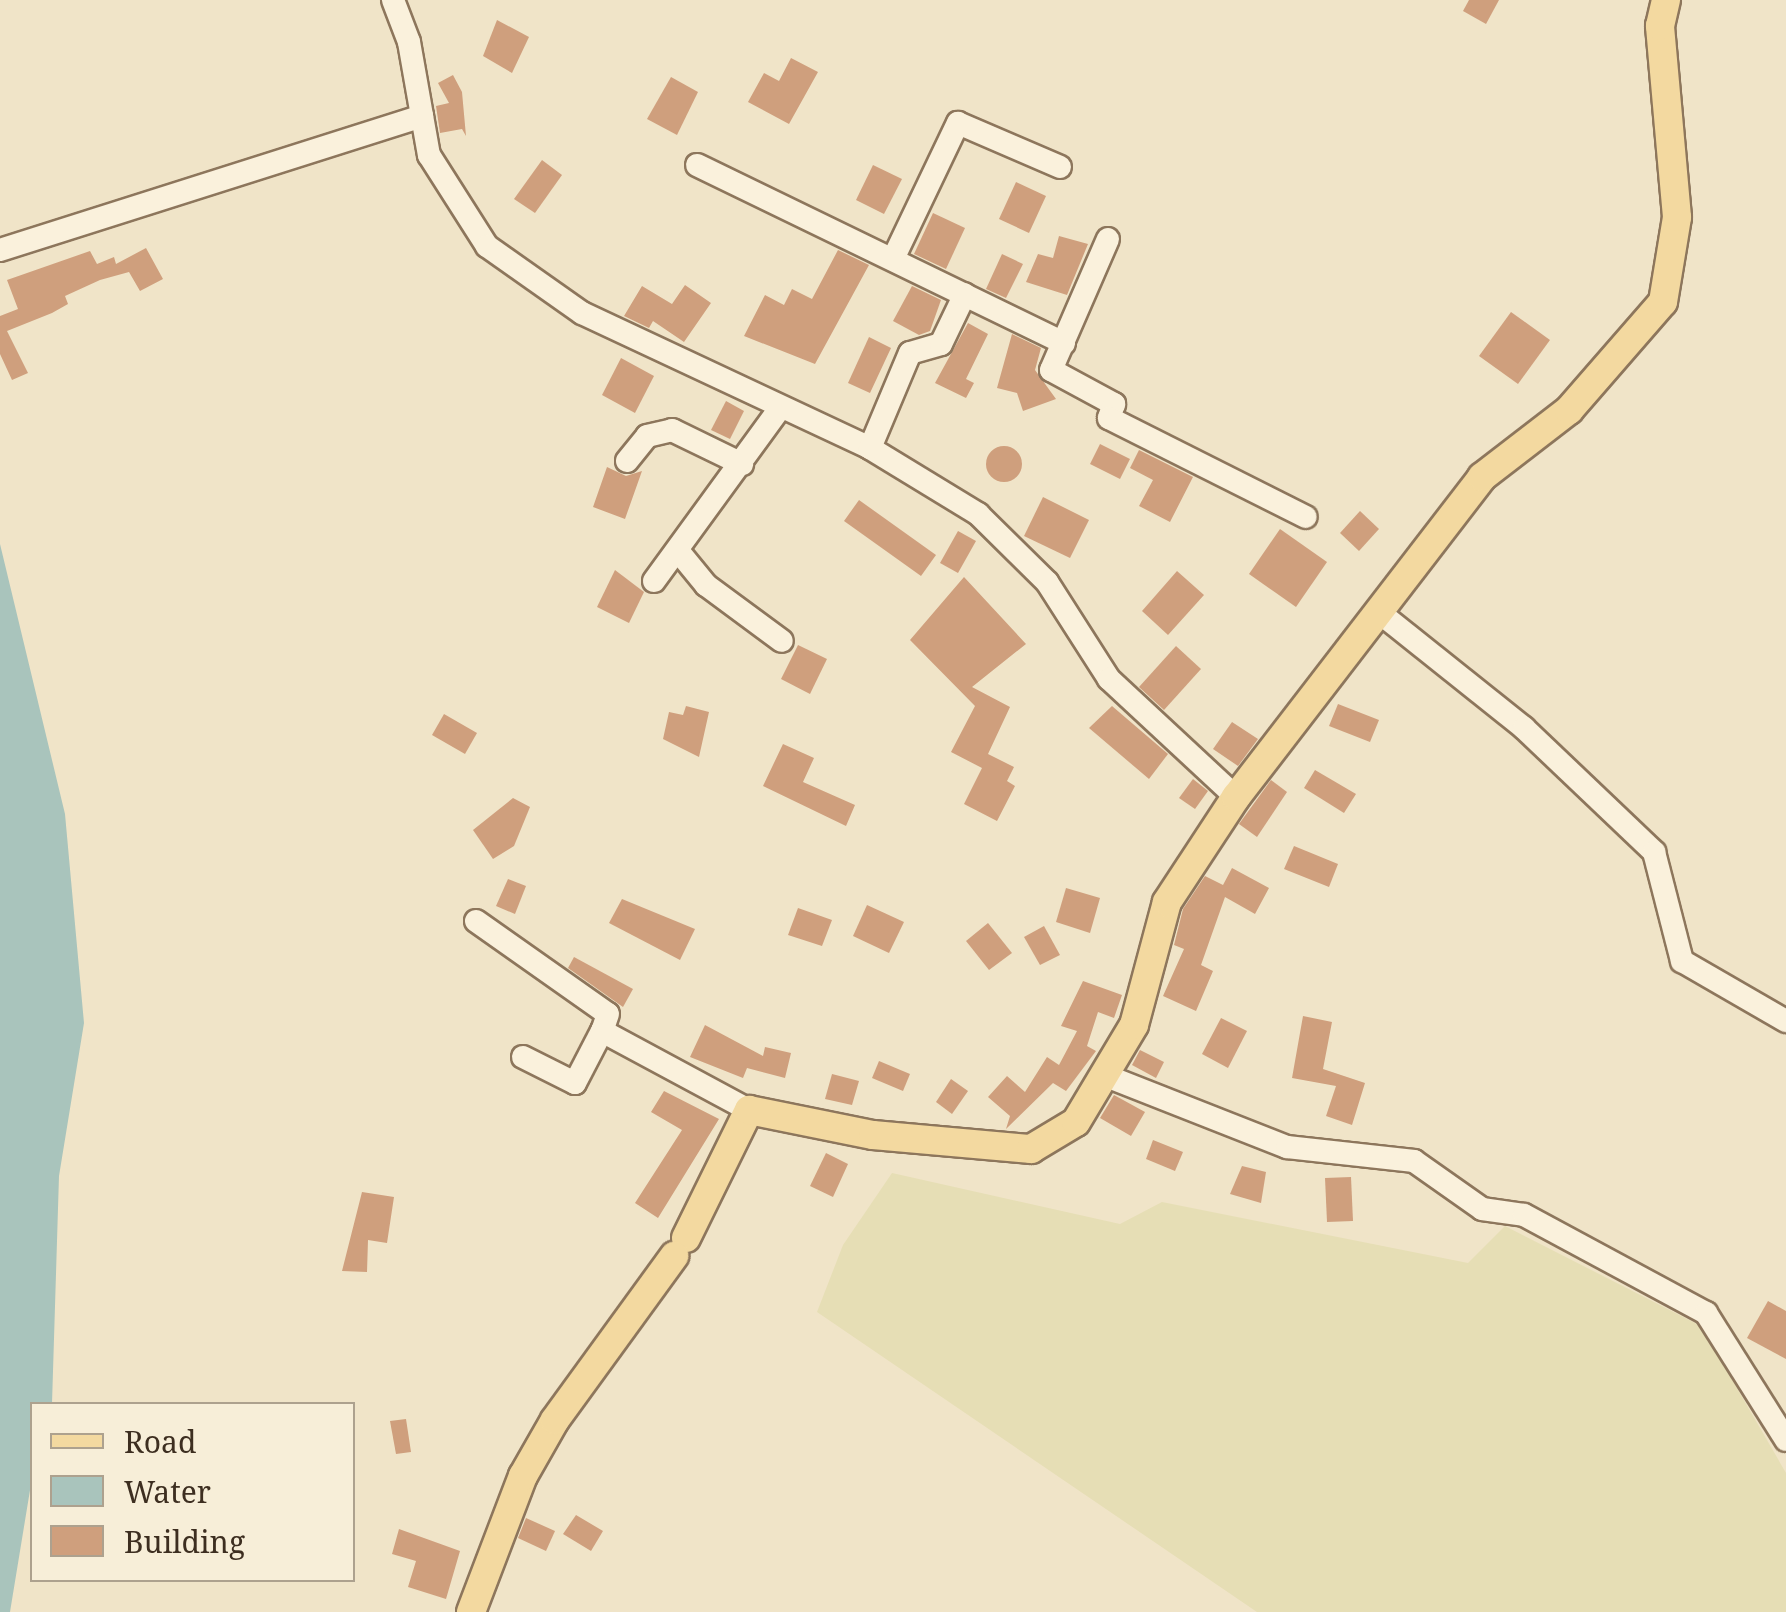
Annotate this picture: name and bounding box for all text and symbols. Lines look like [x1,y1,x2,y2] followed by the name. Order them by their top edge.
[30,1402,355,1582] legend
[124,1421,196,1462] text: Road
[124,1471,211,1512] text: Water
[124,1521,245,1562] text: Building

